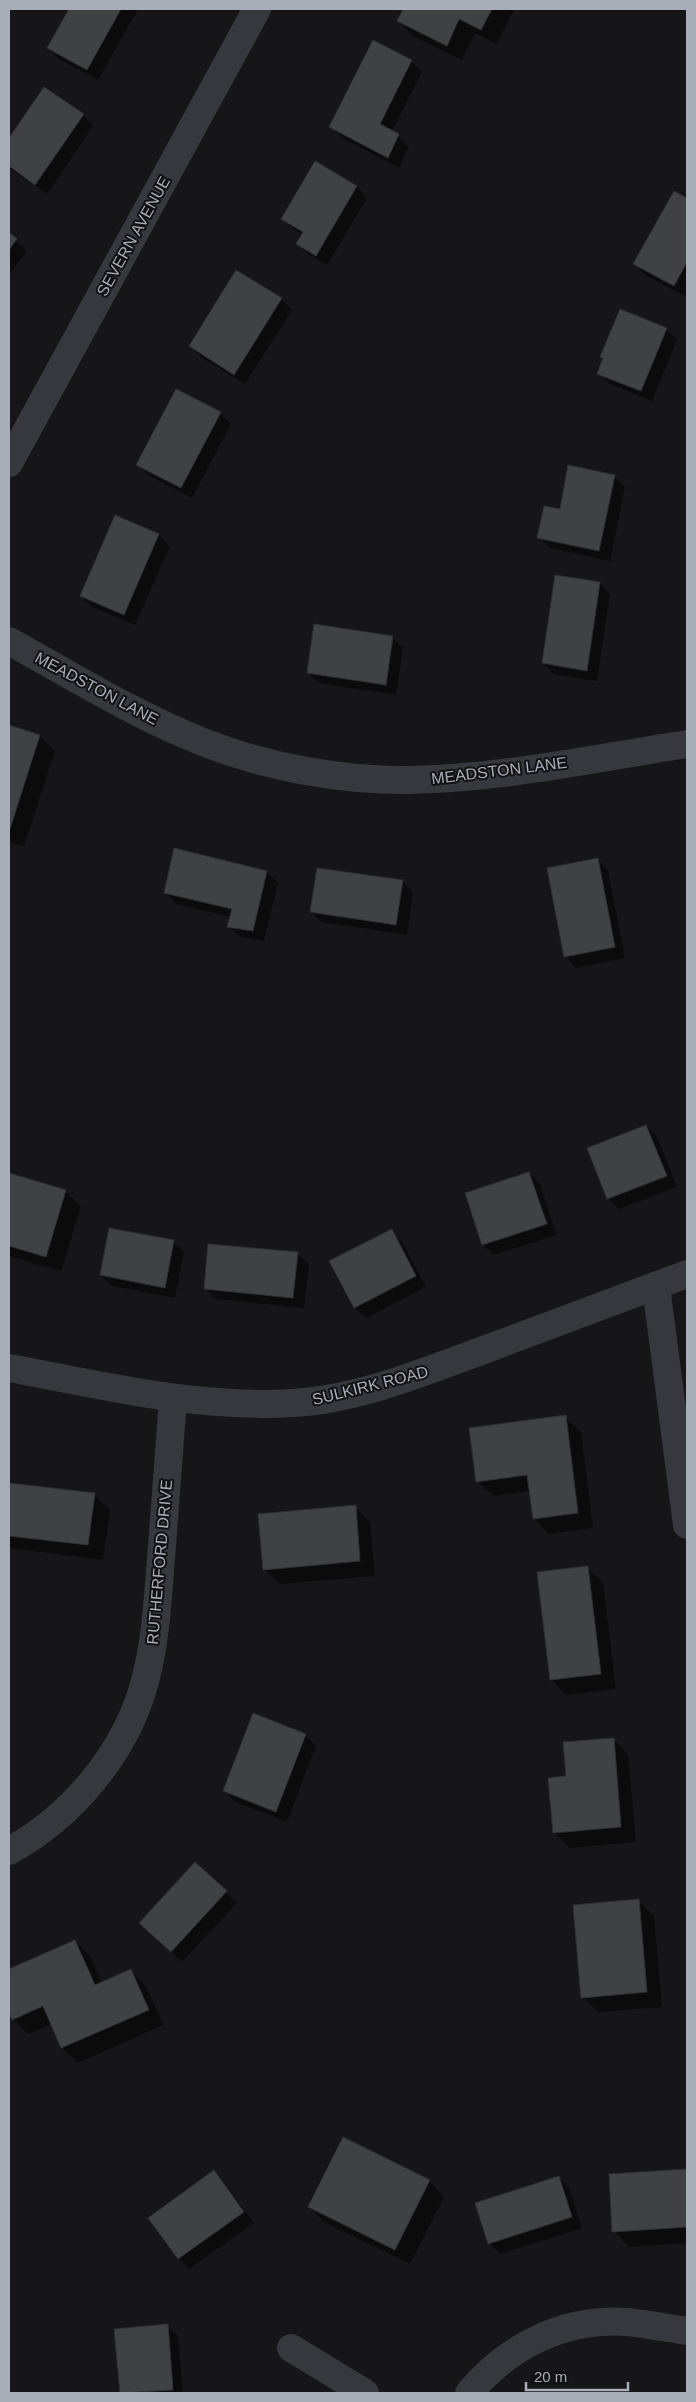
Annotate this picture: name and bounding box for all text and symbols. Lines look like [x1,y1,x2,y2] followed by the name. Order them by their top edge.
[94,174,173,299] street label: SEVERN AVENUE
[32,649,161,728] street label: MEADSTON LANE
[430,754,568,787] street label: MEADSTON LANE
[310,1363,430,1408] street label: SULKIRK ROAD
[144,1479,175,1645] street label: RUTHERFORD DRIVE
[526,2360,628,2392] scale bar
[534,2368,567,2385] text: 20 m

